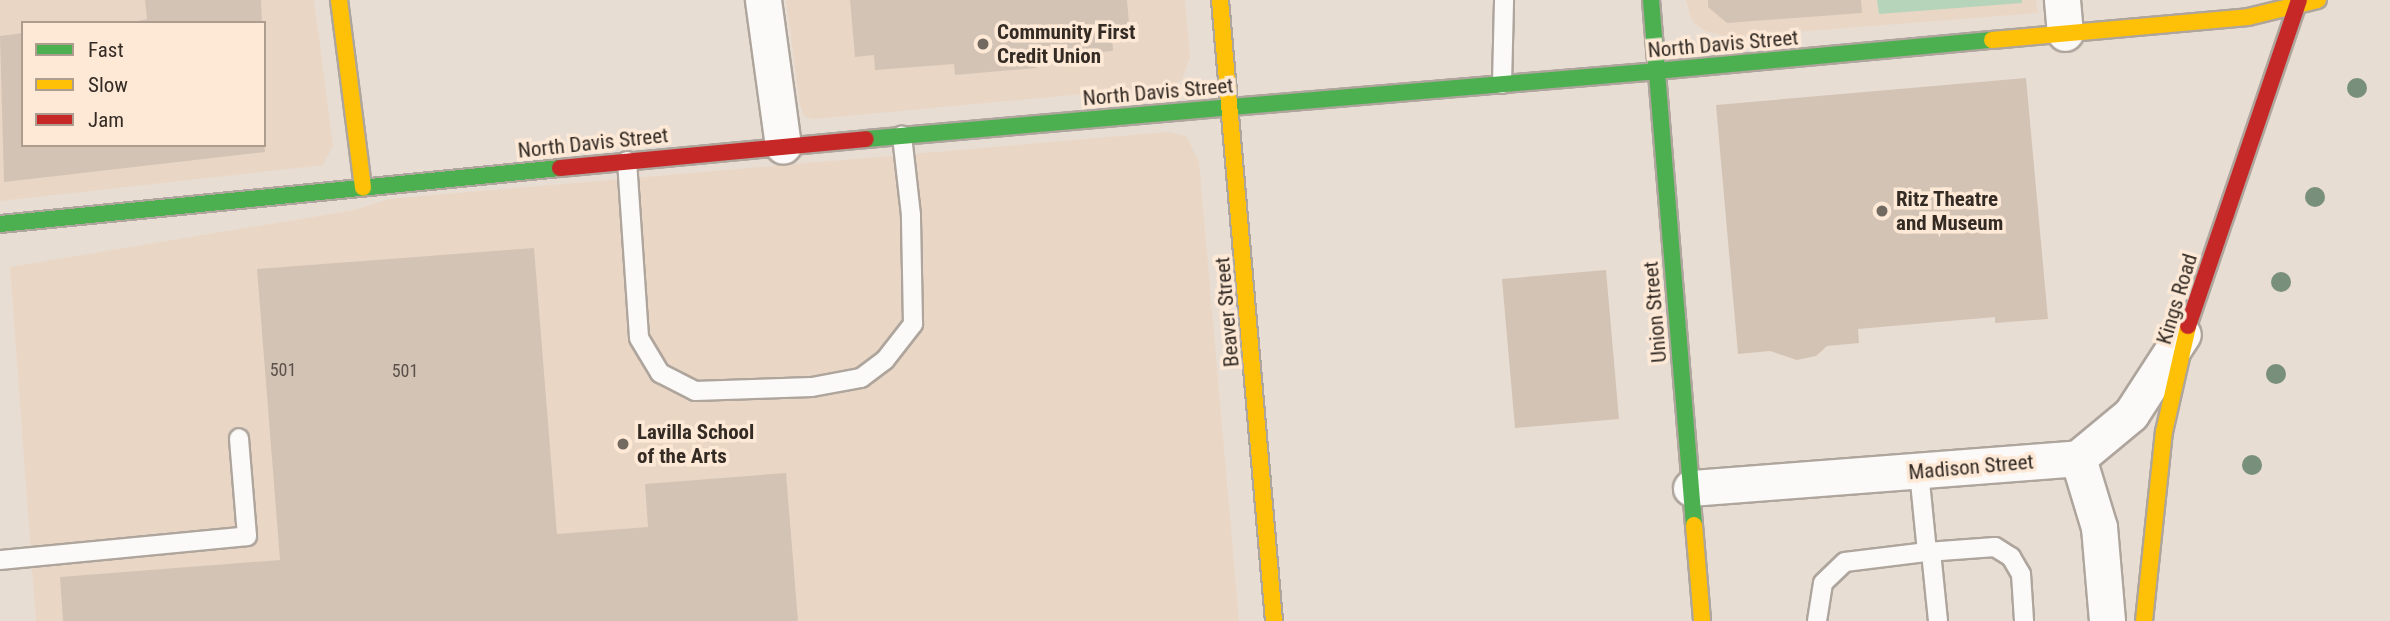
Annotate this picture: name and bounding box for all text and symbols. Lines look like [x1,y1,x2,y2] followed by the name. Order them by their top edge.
[997,19,1135,69] place label: Community First Credit Union
[21,21,266,147] legend
[1647,25,1799,63] street label: North Davis Street
[975,36,991,52] marker: Community First Credit Union
[88,38,124,62] text: Fast
[88,73,128,97] text: Slow
[1082,73,1234,111] street label: North Davis Street
[88,108,124,132] text: Jam
[517,123,669,163] street label: North Davis Street
[1896,186,2003,236] place label: Ritz Theatre and Museum
[1874,203,1890,219] marker: Ritz Theatre and Museum
[2151,251,2203,347] street label: Kings Road
[1210,256,1244,368] street label: Beaver Street
[1638,260,1672,364] street label: Union Street
[270,359,296,381] house number: 501
[392,360,418,382] house number: 501
[637,419,754,469] place label: Lavilla School of the Arts
[615,436,631,452] marker: Lavilla School of the Arts
[1907,449,2035,485] street label: Madison Street

